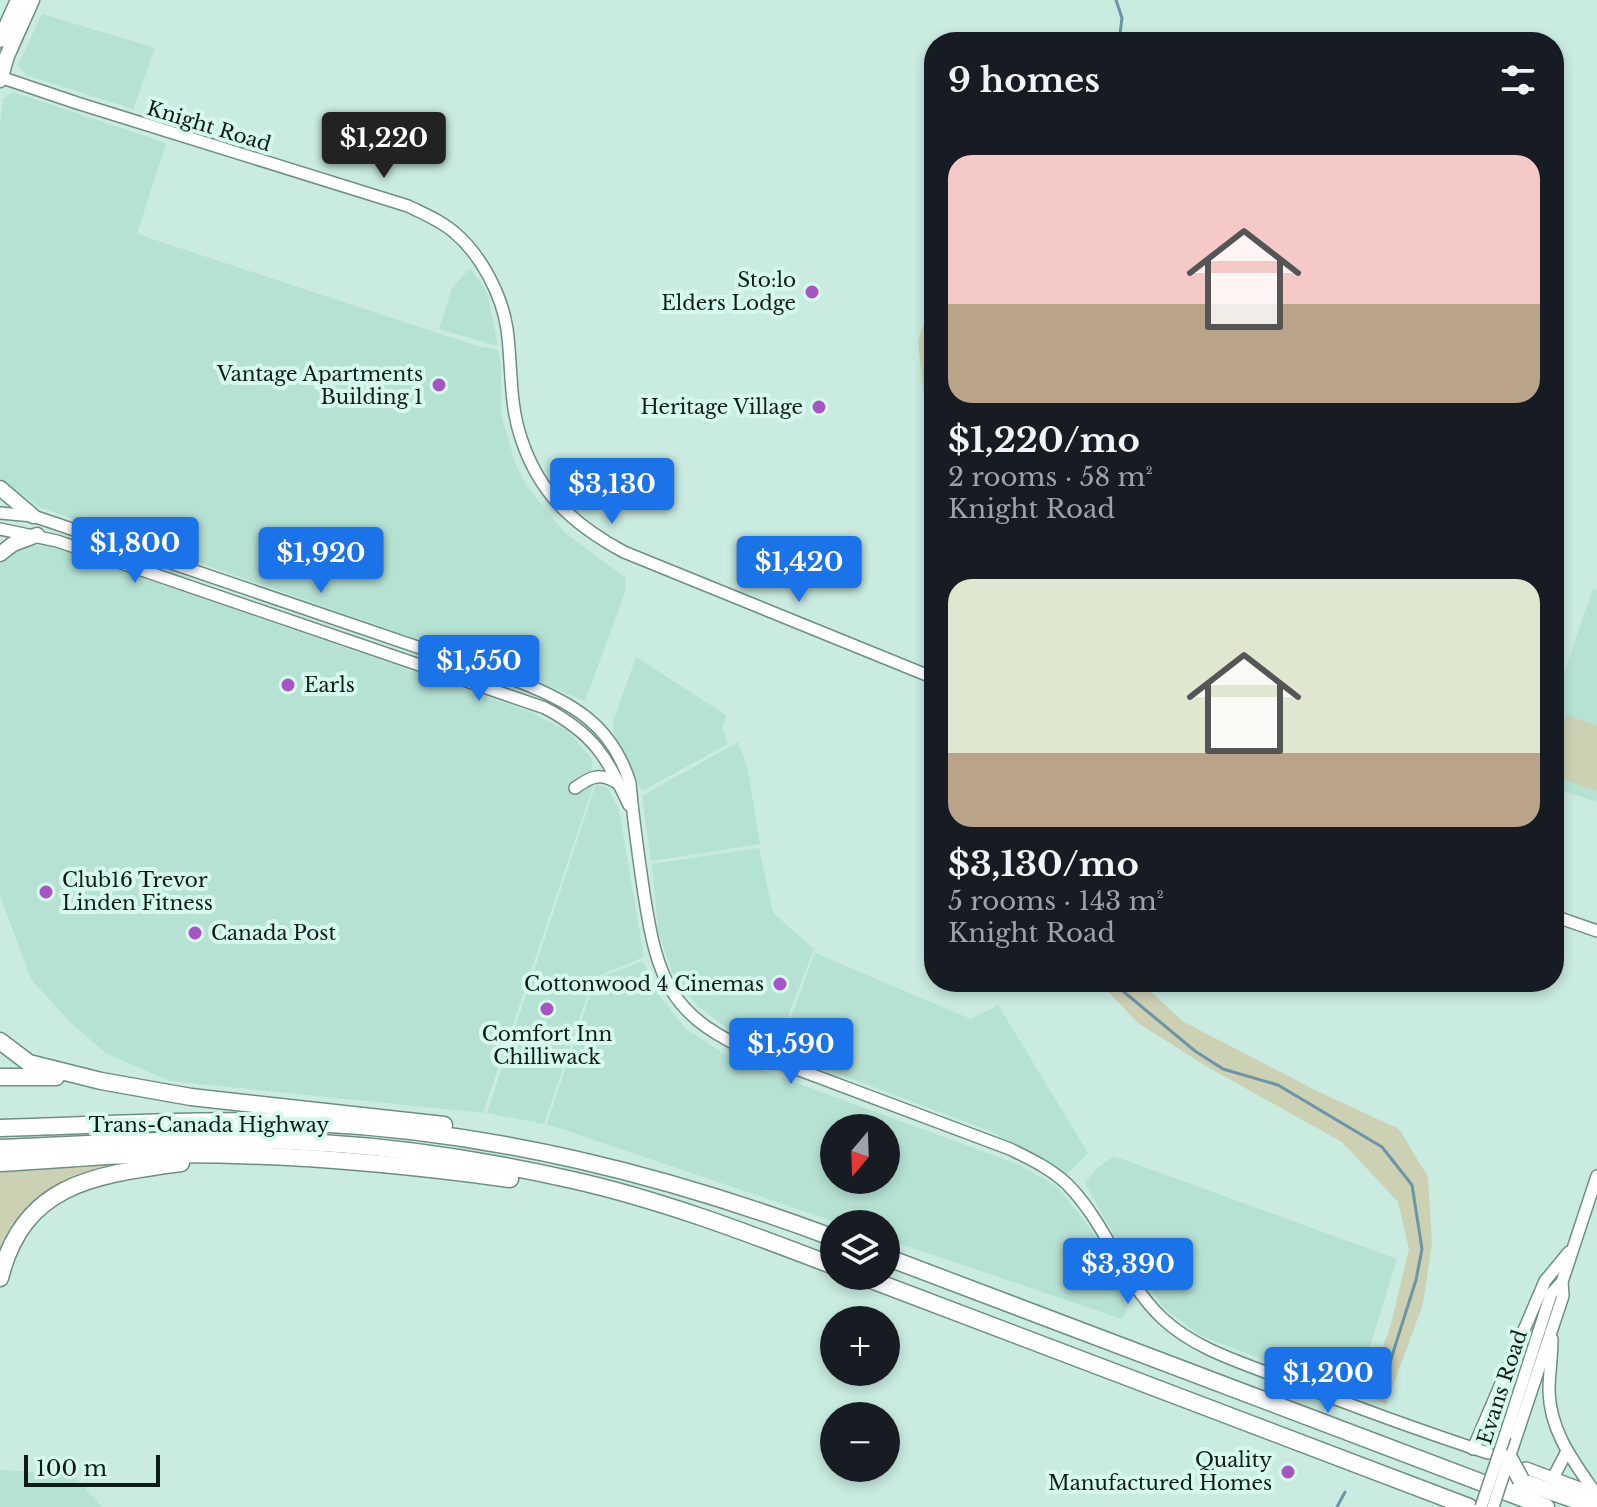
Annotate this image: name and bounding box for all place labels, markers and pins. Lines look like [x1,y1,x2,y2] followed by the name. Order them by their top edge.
[319,112,449,180] pin: $1,220
[661,268,796,315] place label: Sto:lo Elders Lodge
[803,283,821,301] marker: Sto:lo Elders Lodge
[216,362,423,409] place label: Vantage Apartments Building 1
[430,376,448,394] marker: Vantage Apartments Building 1
[641,395,803,419] place label: Heritage Village
[810,398,828,416] marker: Heritage Village
[547,458,677,526] pin: $3,130
[70,517,200,585] pin: $1,800
[256,527,386,595] pin: $1,920
[734,536,864,604] pin: $1,420
[414,635,544,703] pin: $1,550
[304,673,355,697] place label: Earls
[279,676,297,694] marker: Earls
[62,868,213,915] place label: Club16 Trevor Linden Fitness
[37,883,55,901] marker: Club16 Trevor Linden Fitness
[211,921,336,945] place label: Canada Post
[186,924,204,942] marker: Canada Post
[524,972,764,996] place label: Cottonwood 4 Cinemas
[771,975,789,993] marker: Cottonwood 4 Cinemas
[538,1000,556,1018] marker: Comfort Inn Chilliwack
[726,1018,856,1086] pin: $1,590
[482,1022,612,1069] place label: Comfort Inn Chilliwack
[1063,1238,1193,1306] pin: $3,390
[1263,1347,1393,1415] pin: $1,200
[1048,1448,1272,1495] place label: Quality Manufactured Homes
[1279,1463,1297,1481] marker: Quality Manufactured Homes

